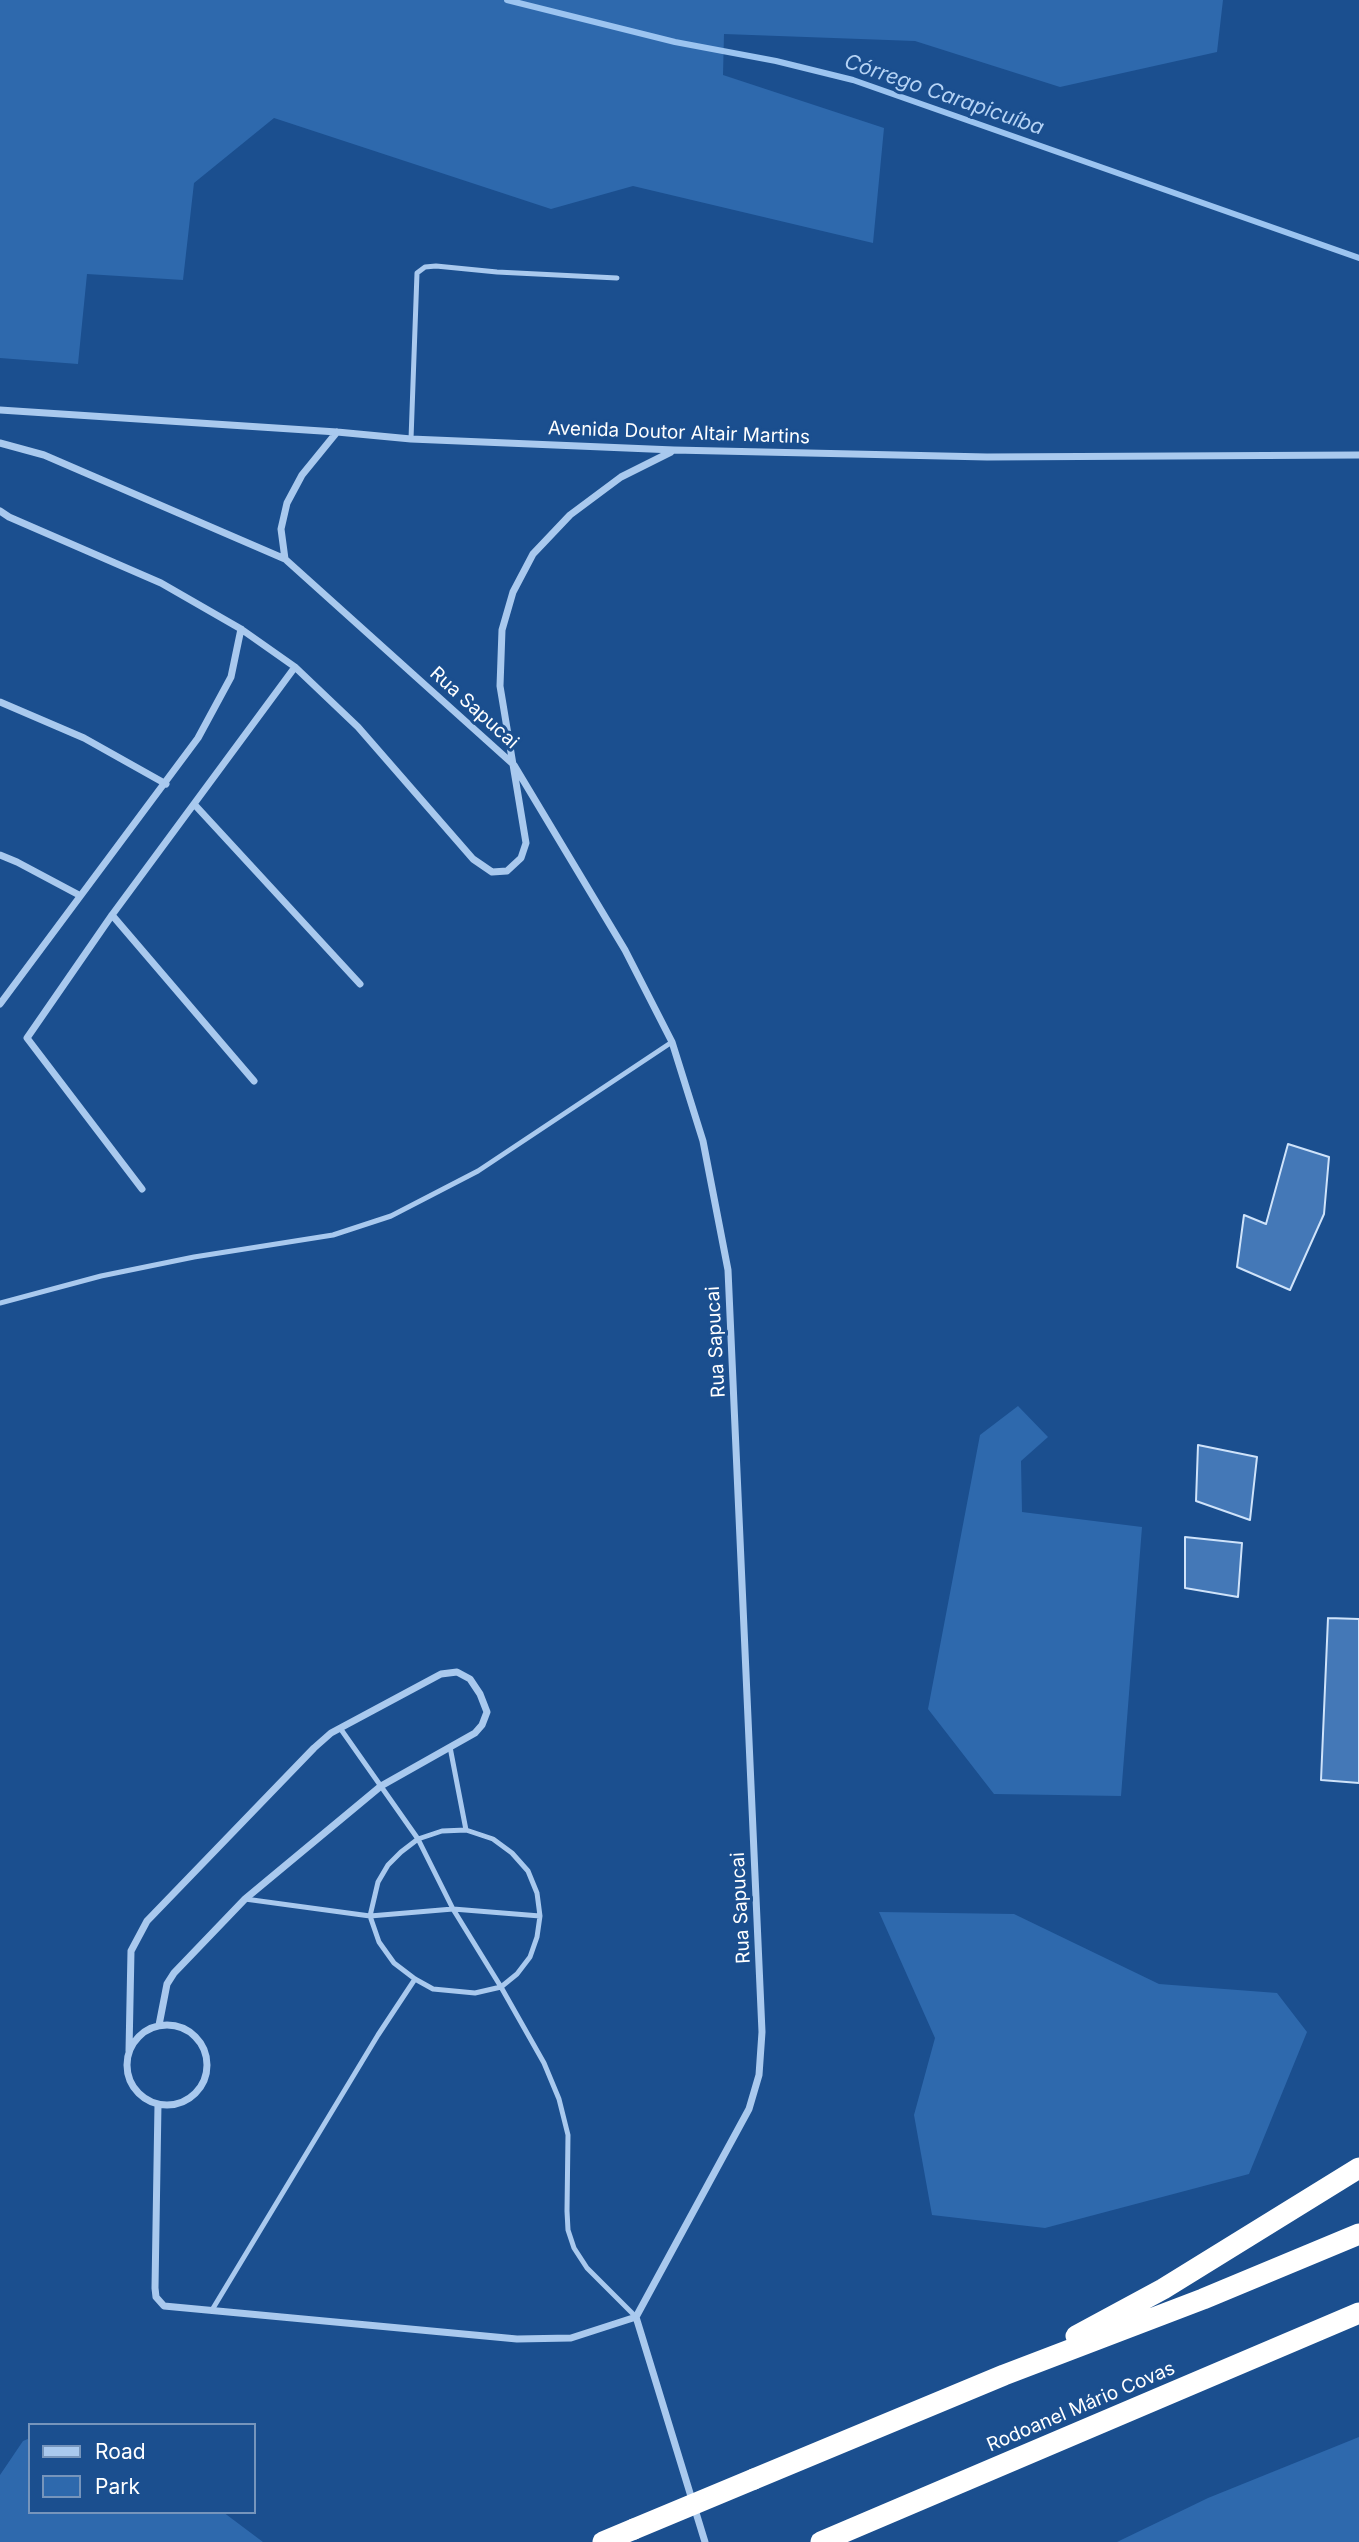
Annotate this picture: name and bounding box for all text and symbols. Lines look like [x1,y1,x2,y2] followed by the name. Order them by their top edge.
[841,49,1047,141] water label: Córrego Carapicuíba
[548,417,810,449] street label: Avenida Doutor Altair Martins
[425,662,523,754] street label: Rua Sapucai
[702,1286,730,1398] street label: Rua Sapucai
[727,1852,755,1964] street label: Rua Sapucai
[983,2357,1179,2457] street label: Rodoanel Mário Covas
[28,2423,256,2514] legend
[95,2439,146,2464] text: Road
[95,2474,140,2499] text: Park

